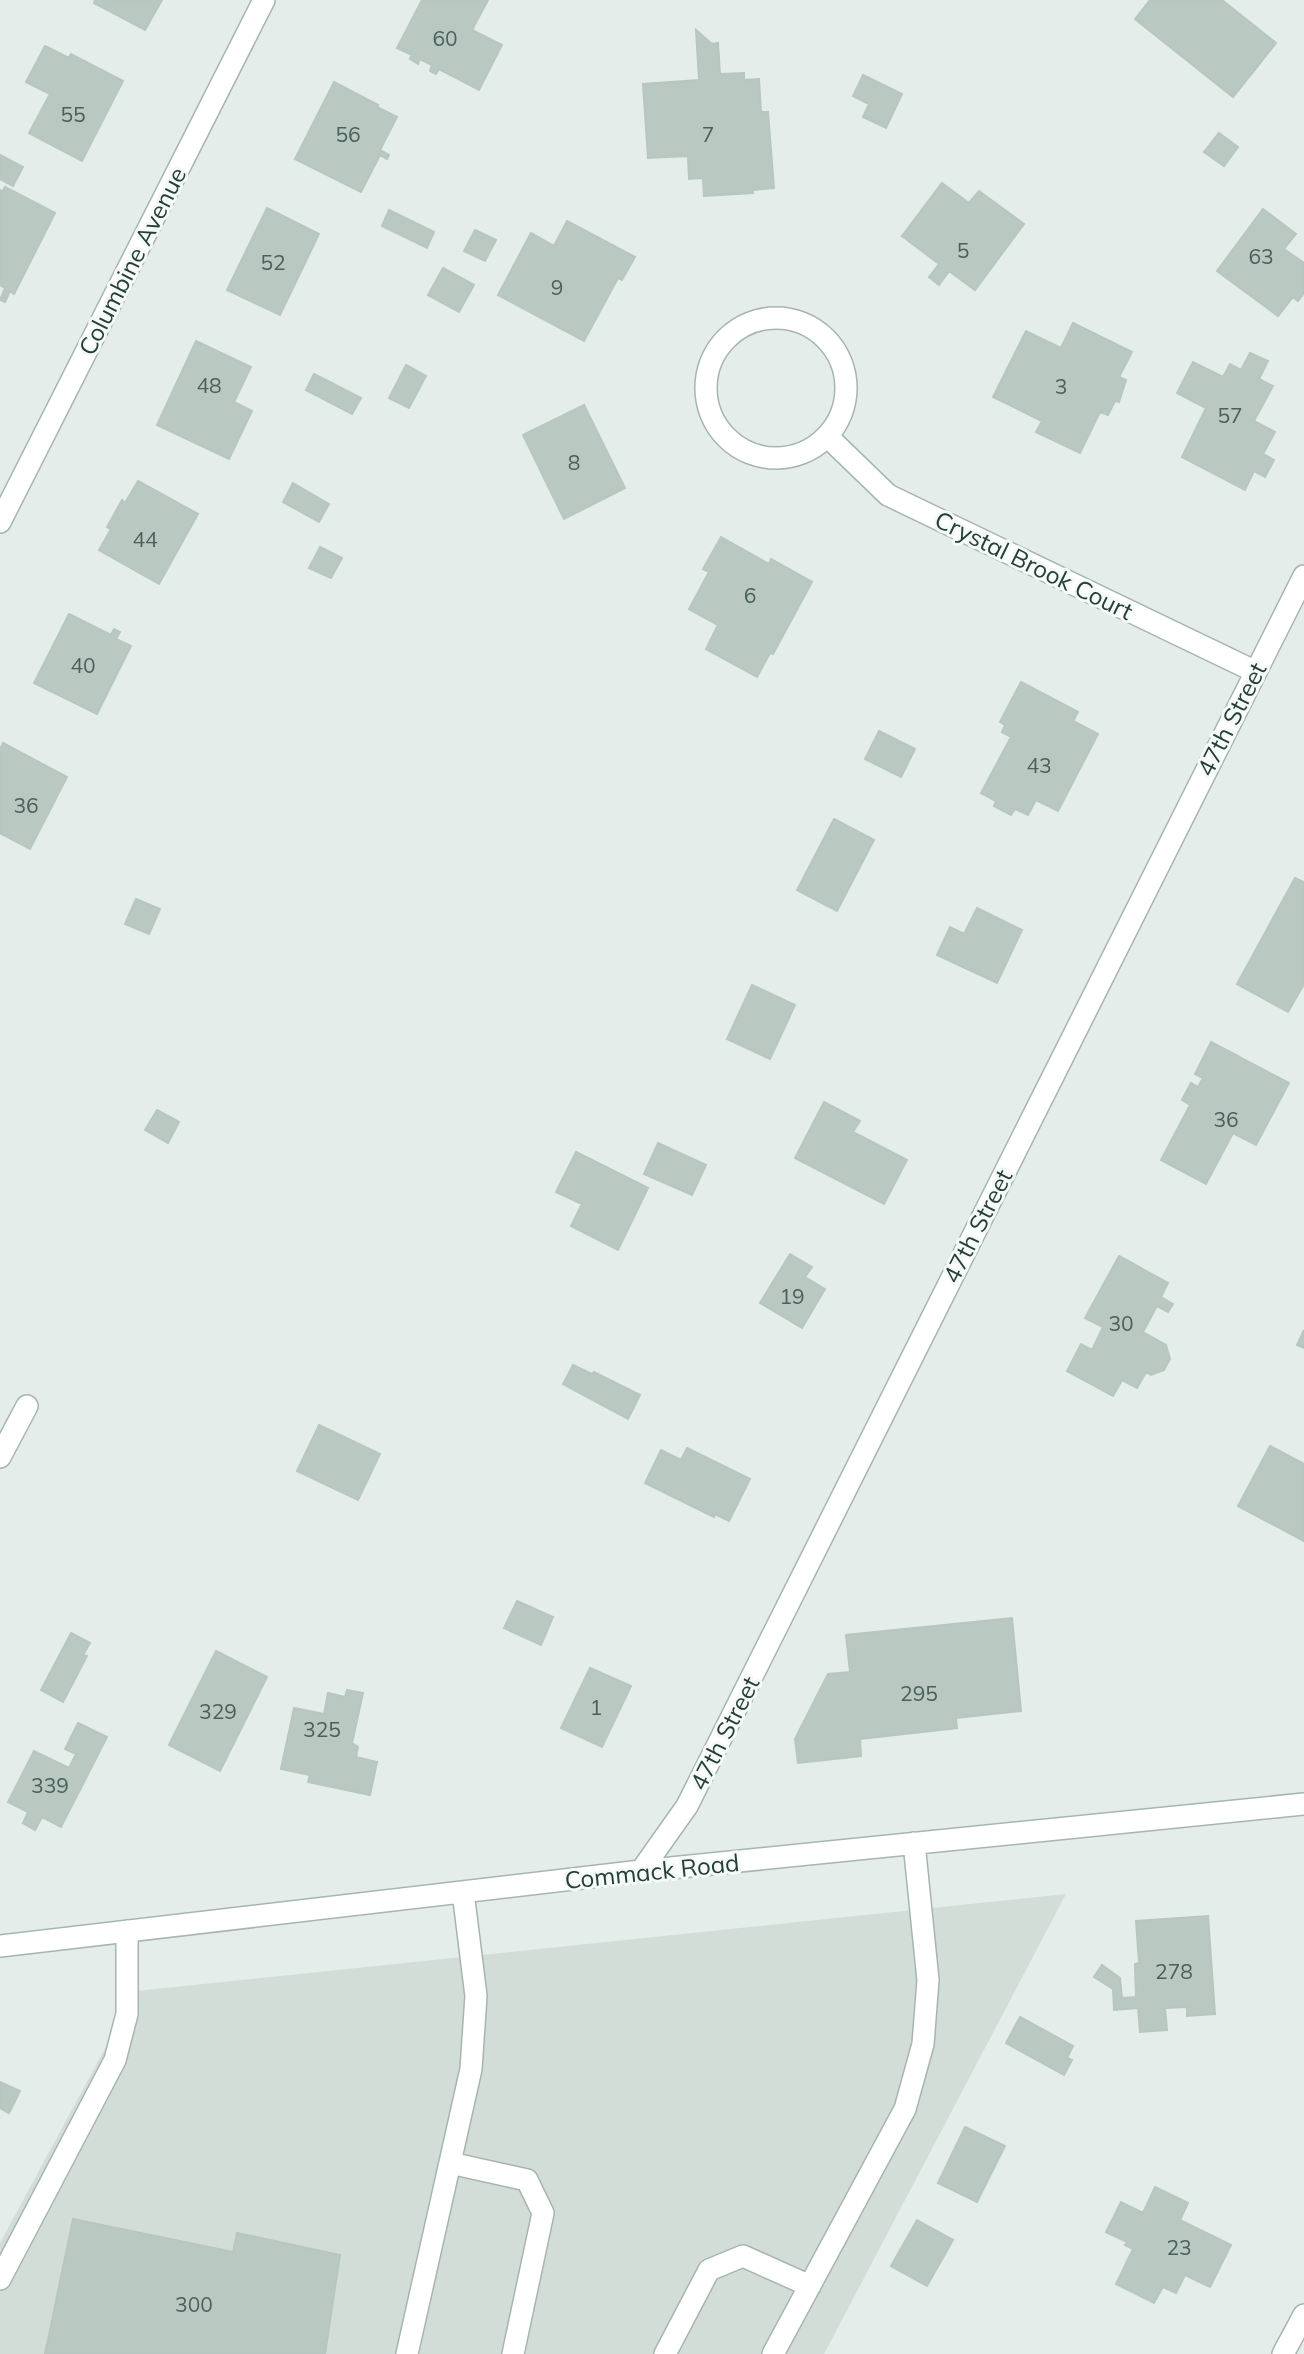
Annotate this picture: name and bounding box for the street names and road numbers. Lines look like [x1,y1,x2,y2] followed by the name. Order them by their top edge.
[72,162,192,360] street label: Columbine Avenue
[930,504,1138,626] street label: Crystal Brook Court
[1190,657,1272,781] street label: 47th Street
[936,1164,1018,1288] street label: 47th Street
[683,1671,765,1795] street label: 47th Street
[563,1847,741,1895] street label: Commack Road

